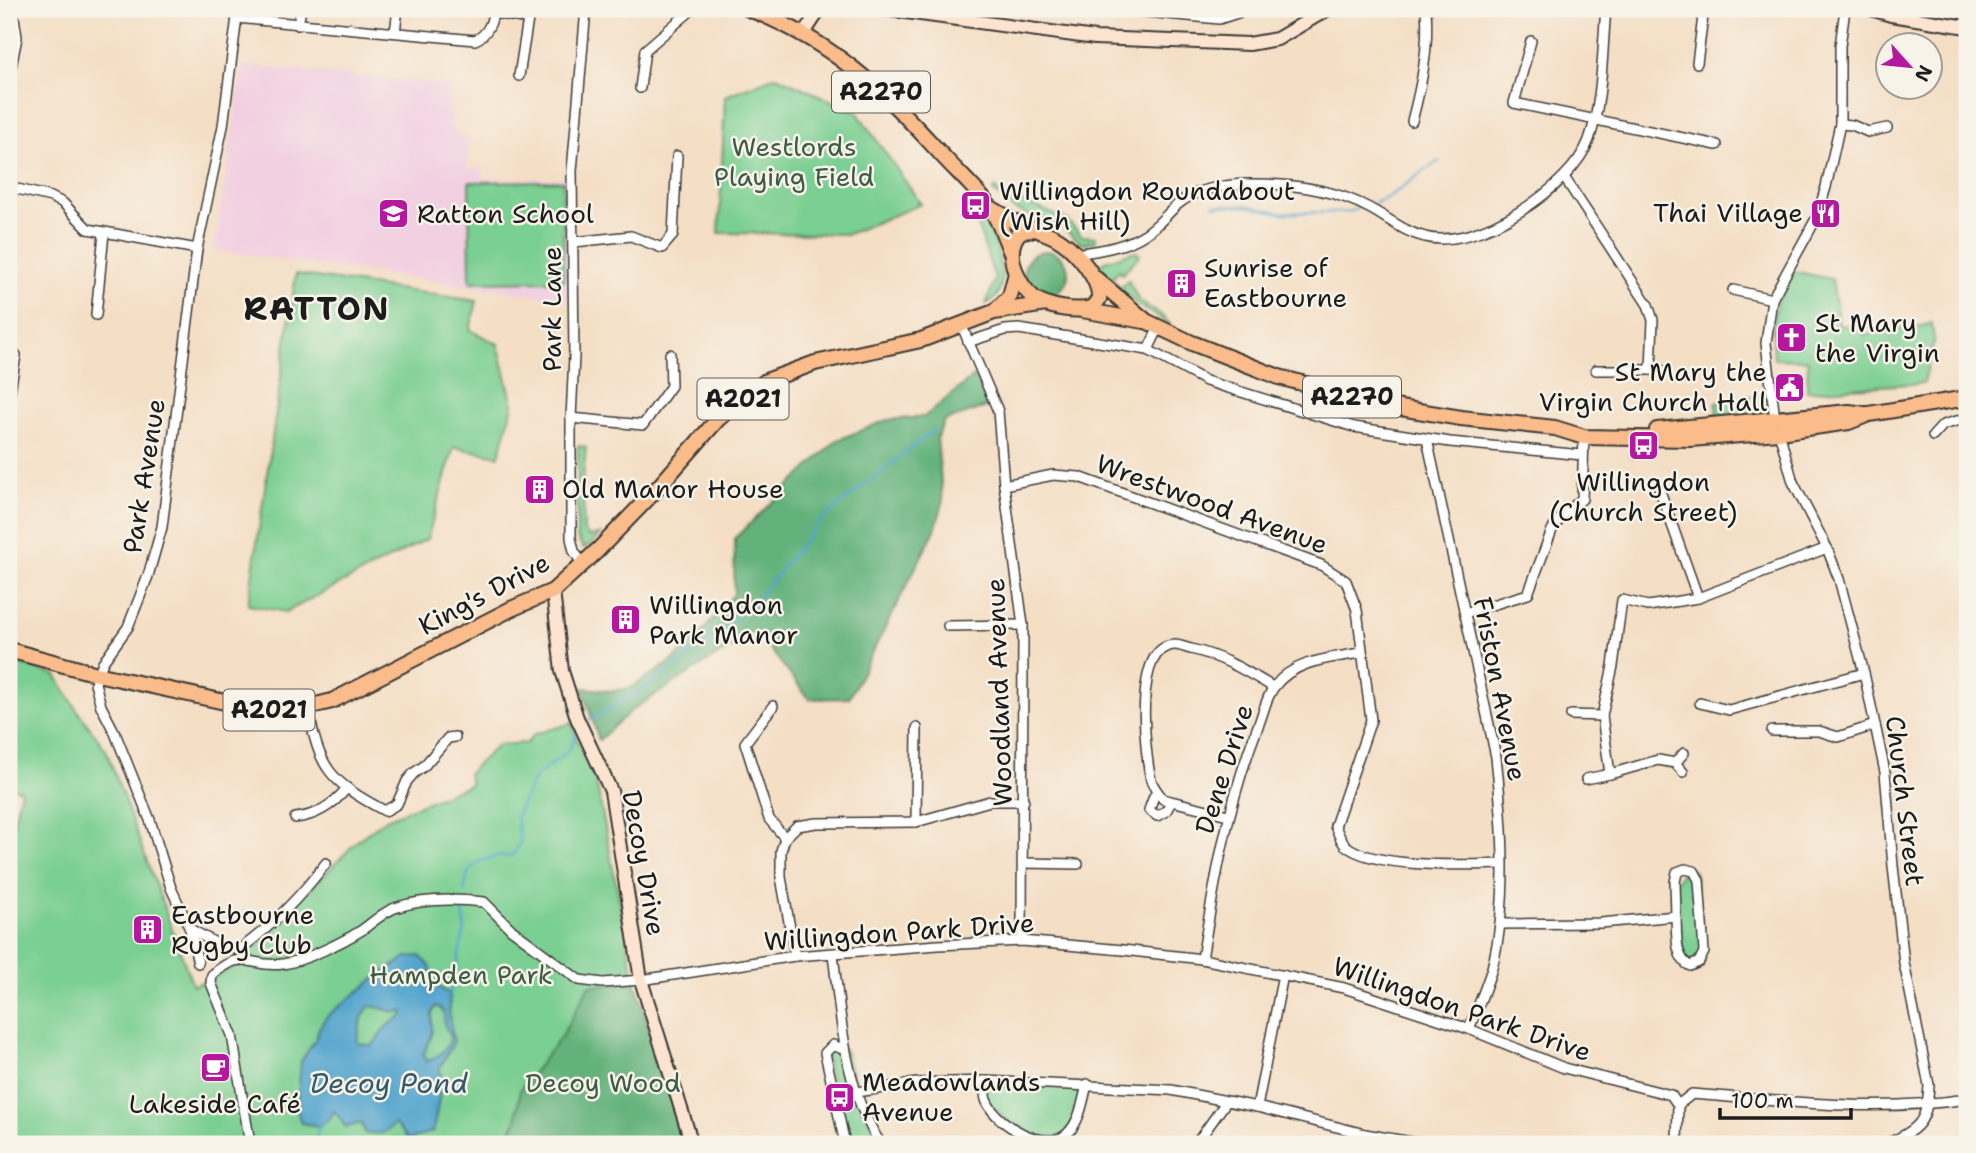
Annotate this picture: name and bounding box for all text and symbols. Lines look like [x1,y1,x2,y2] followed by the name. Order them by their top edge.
[1874,32,1944,102] north arrow
[1909,61,1938,86] text: N
[832,72,930,112] road number: A2270
[714,129,874,194] park label: Westlords Playing Field
[999,173,1295,238] place label: Willingdon Roundabout (Wish Hill)
[959,189,993,223] bus stop icon: Willingdon Roundabout (Wish Hill)
[1653,195,1803,230] place label: Thai Village
[417,196,594,231] place label: Ratton School
[1809,196,1843,230] restaurant icon: Thai Village
[377,197,411,231] school or university icon: Ratton School
[534,246,569,372] street label: Park Lane
[1204,250,1347,315] place label: Sunrise of Eastbourne
[1164,266,1198,300] building icon: Sunrise of Eastbourne
[243,286,391,331] district label: RATTON
[1815,305,1940,370] place label: St Mary the Virgin
[1775,321,1809,355] church icon: St Mary the Virgin
[1539,354,1767,419] place label: St Mary the Virgin Church Hall
[1773,370,1807,404] public building icon: St Mary the Virgin Church Hall
[1303,376,1401,418] road number: A2270
[698,378,788,420] road number: A2021
[114,396,173,556] street label: Park Avenue
[1626,429,1660,463] bus stop icon: Willingdon (Church Street)
[1092,445,1333,562] street label: Wrestwood Avenue
[1549,464,1737,529] place label: Willingdon (Church Street)
[562,471,784,506] place label: Old Manor House
[522,472,556,506] building icon: Old Manor House
[412,544,556,643] street label: King's Drive
[977,577,1020,807] street label: Woodland Avenue
[649,587,798,652] place label: Willingdon Park Manor
[1466,594,1535,784] street label: Friston Avenue
[609,603,643,637] building icon: Willingdon Park Manor
[224,690,314,730] road number: A2021
[1186,699,1261,838] street label: Dene Drive
[1878,714,1933,888] street label: Church Street
[614,787,674,938] street label: Decoy Drive
[171,897,314,962] place label: Eastbourne Rugby Club
[763,905,1035,958] street label: Willingdon Park Drive
[131,913,165,947] building icon: Eastbourne Rugby Club
[1328,948,1596,1069] street label: Willingdon Park Drive
[369,957,553,992] park label: Hampden Park
[198,1051,232,1085] cafe icon: Lakeside Café
[310,1064,468,1102] water label: Decoy Pond
[862,1064,1041,1129] place label: Meadowlands Avenue
[525,1065,681,1100] park label: Decoy Wood
[1720,1076,1852,1120] scale bar
[822,1080,856,1114] bus stop icon: Meadowlands Avenue
[129,1086,301,1121] place label: Lakeside Café
[1731,1087,1794,1115] text: 100 m

